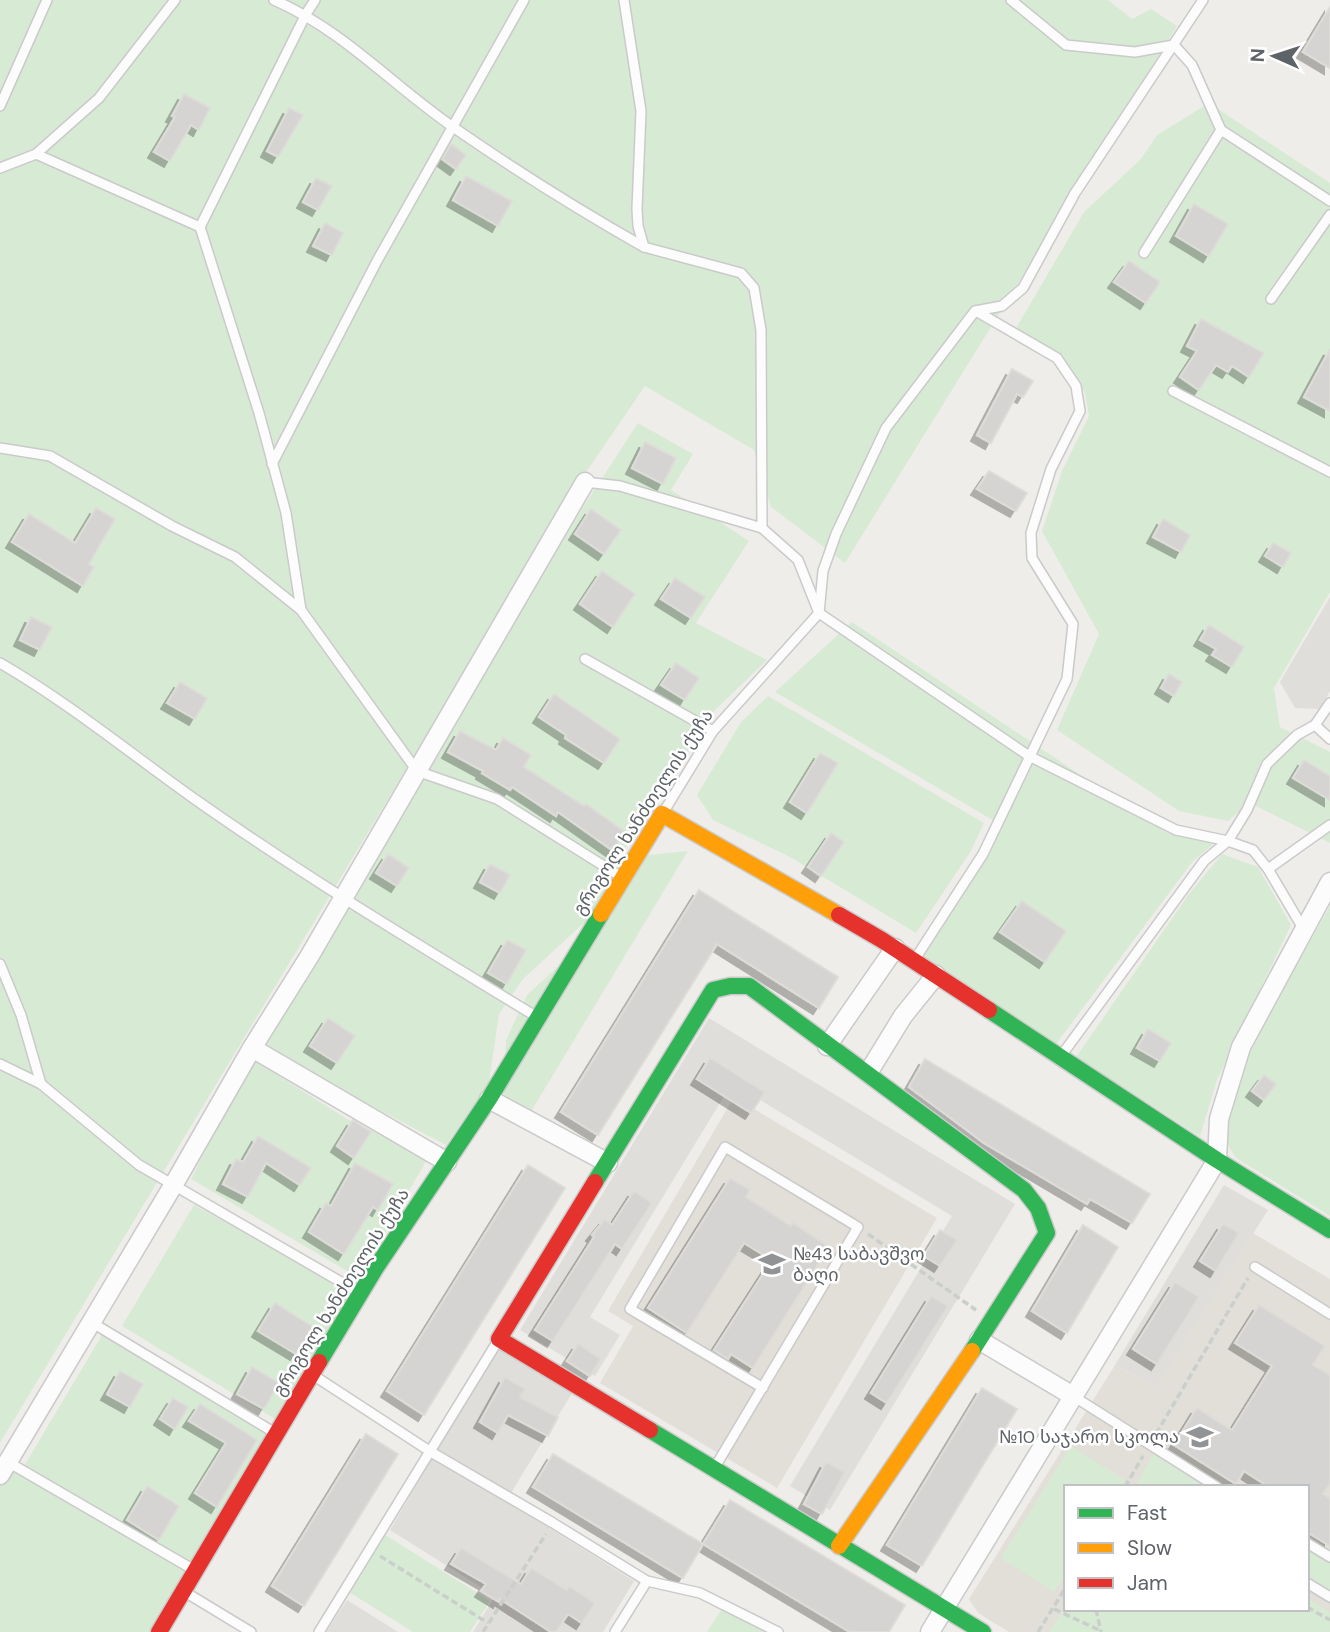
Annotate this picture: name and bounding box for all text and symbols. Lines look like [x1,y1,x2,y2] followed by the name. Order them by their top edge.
[1239,21,1309,91] north arrow
[1245,48,1270,63] text: N
[567,705,719,919] street label: გრიგოლ ხანძთელის ქუჩა
[267,1184,415,1400] street label: გრიგოლ ხანძთელის ქუჩა
[793,1242,924,1287] place label: №43 საბავშვო ბაღი
[757,1249,787,1279] school or university icon: №43 საბავშვო ბაღი
[1185,1422,1215,1452] school or university icon: №10 საჯარო სკოლა
[999,1425,1179,1449] place label: №10 საჯარო სკოლა
[1064,1485,1309,1611] legend
[1127,1499,1167,1527] text: Fast
[1127,1534,1172,1562] text: Slow
[1127,1569,1168,1597] text: Jam

